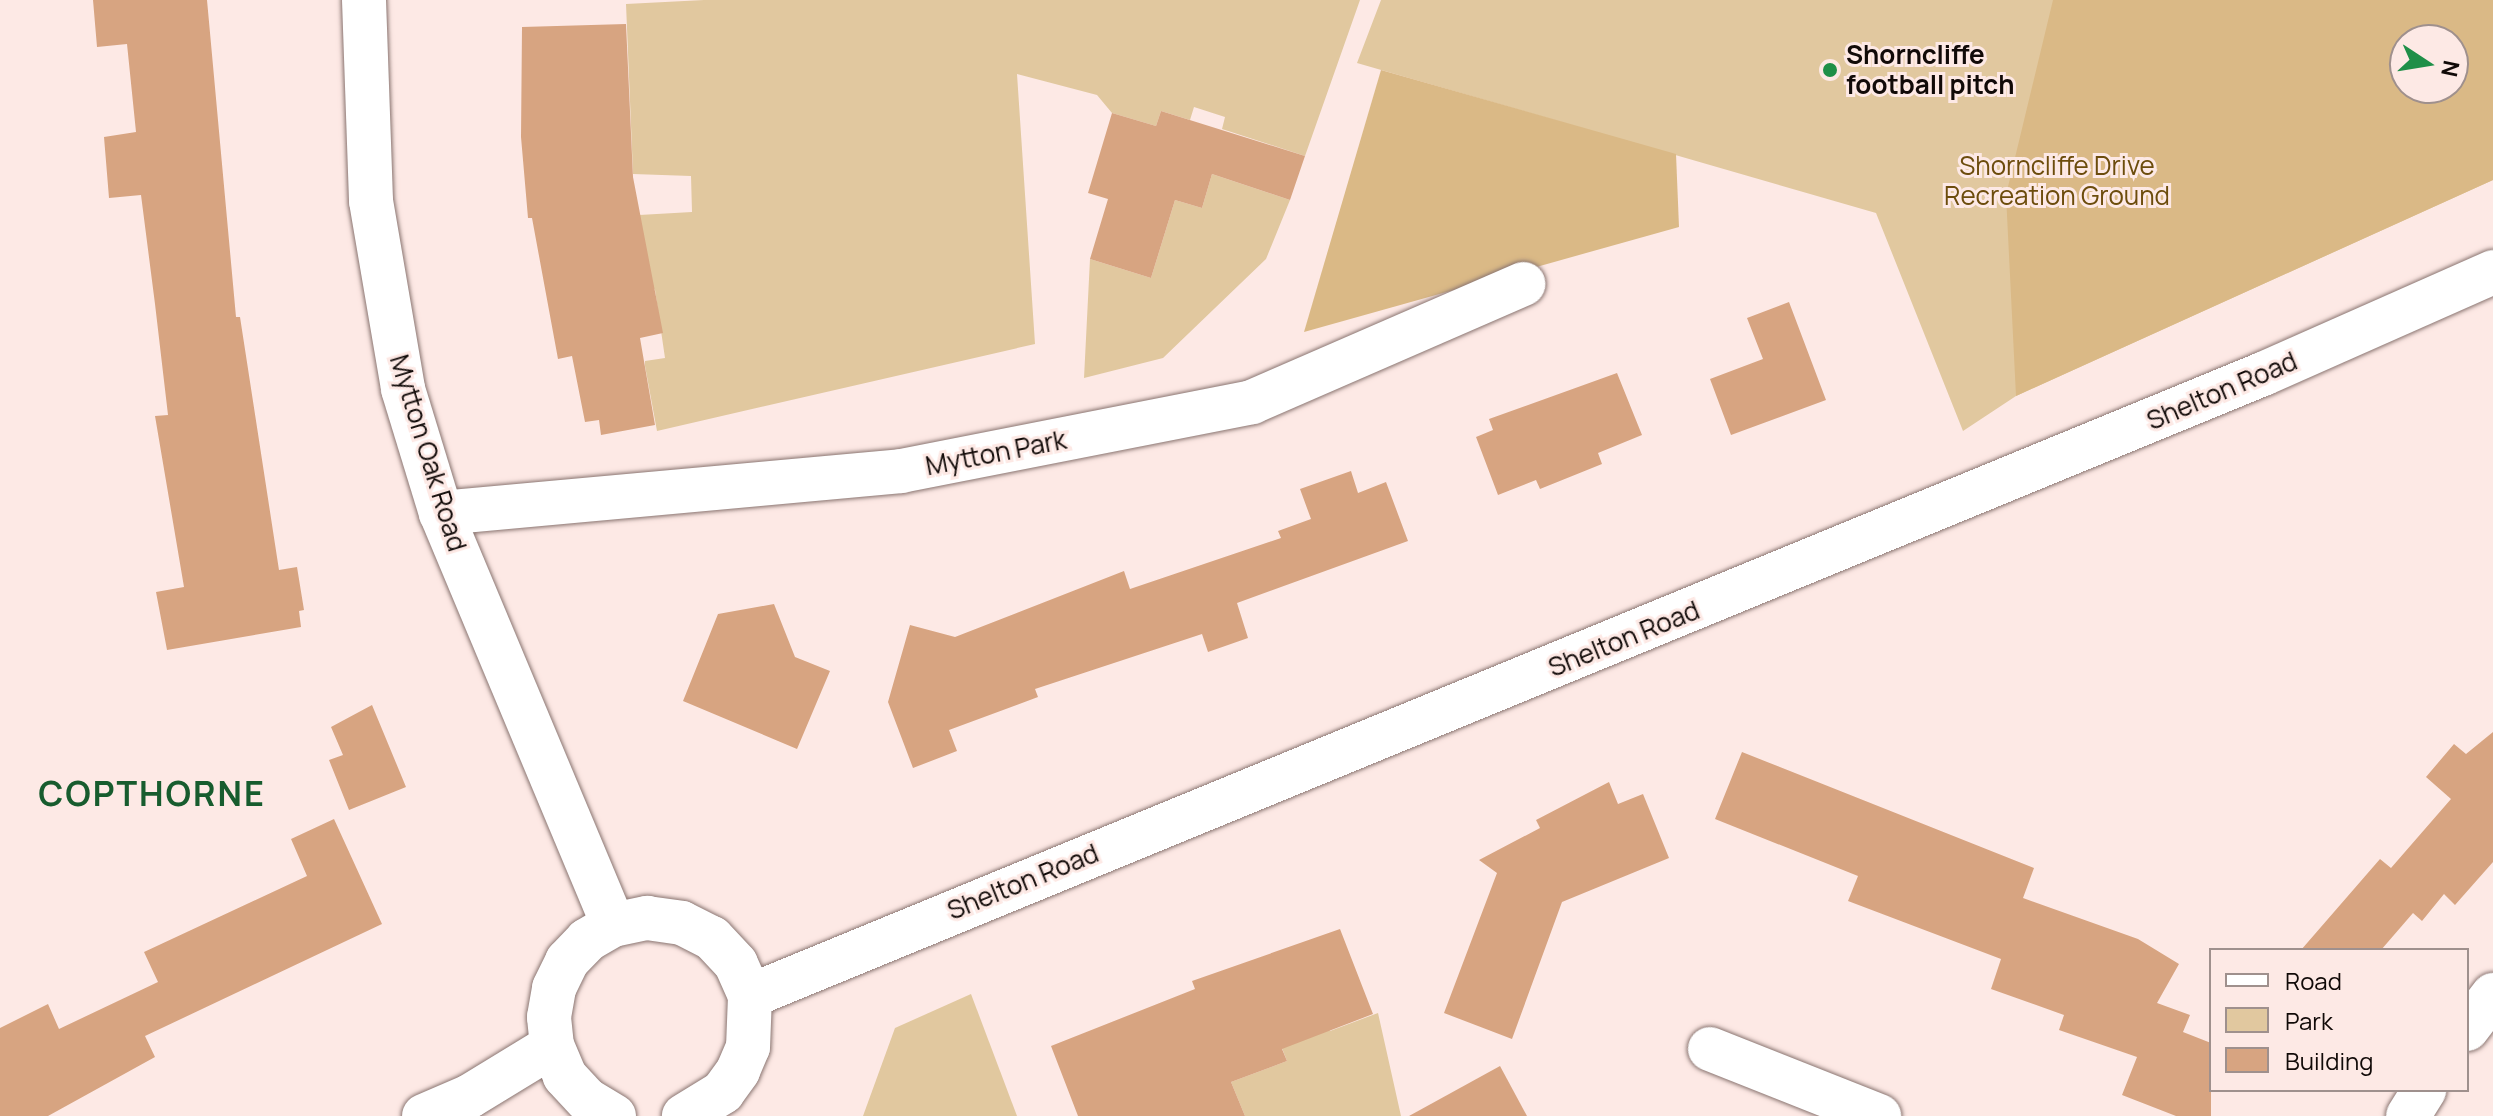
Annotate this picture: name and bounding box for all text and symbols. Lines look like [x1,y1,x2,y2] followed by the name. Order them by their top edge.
[2389,24,2469,104] north arrow
[1846,39,2015,100] place label: Shorncliffe football pitch
[2434,58,2467,79] text: N
[1821,61,1839,79] marker: Shorncliffe football pitch
[1944,150,2170,212] park label: Shorncliffe Drive Recreation Ground
[2142,345,2302,437] street label: Shelton Road
[383,351,473,555] street label: Mytton Oak Road
[923,424,1069,482] street label: Mytton Park
[1544,595,1704,683] street label: Shelton Road
[38,774,266,814] district label: COPTHORNE
[943,838,1103,926] street label: Shelton Road
[2209,948,2469,1092] legend
[2285,964,2342,997] text: Road
[2285,1004,2333,1037] text: Park
[2285,1044,2373,1077] text: Building

